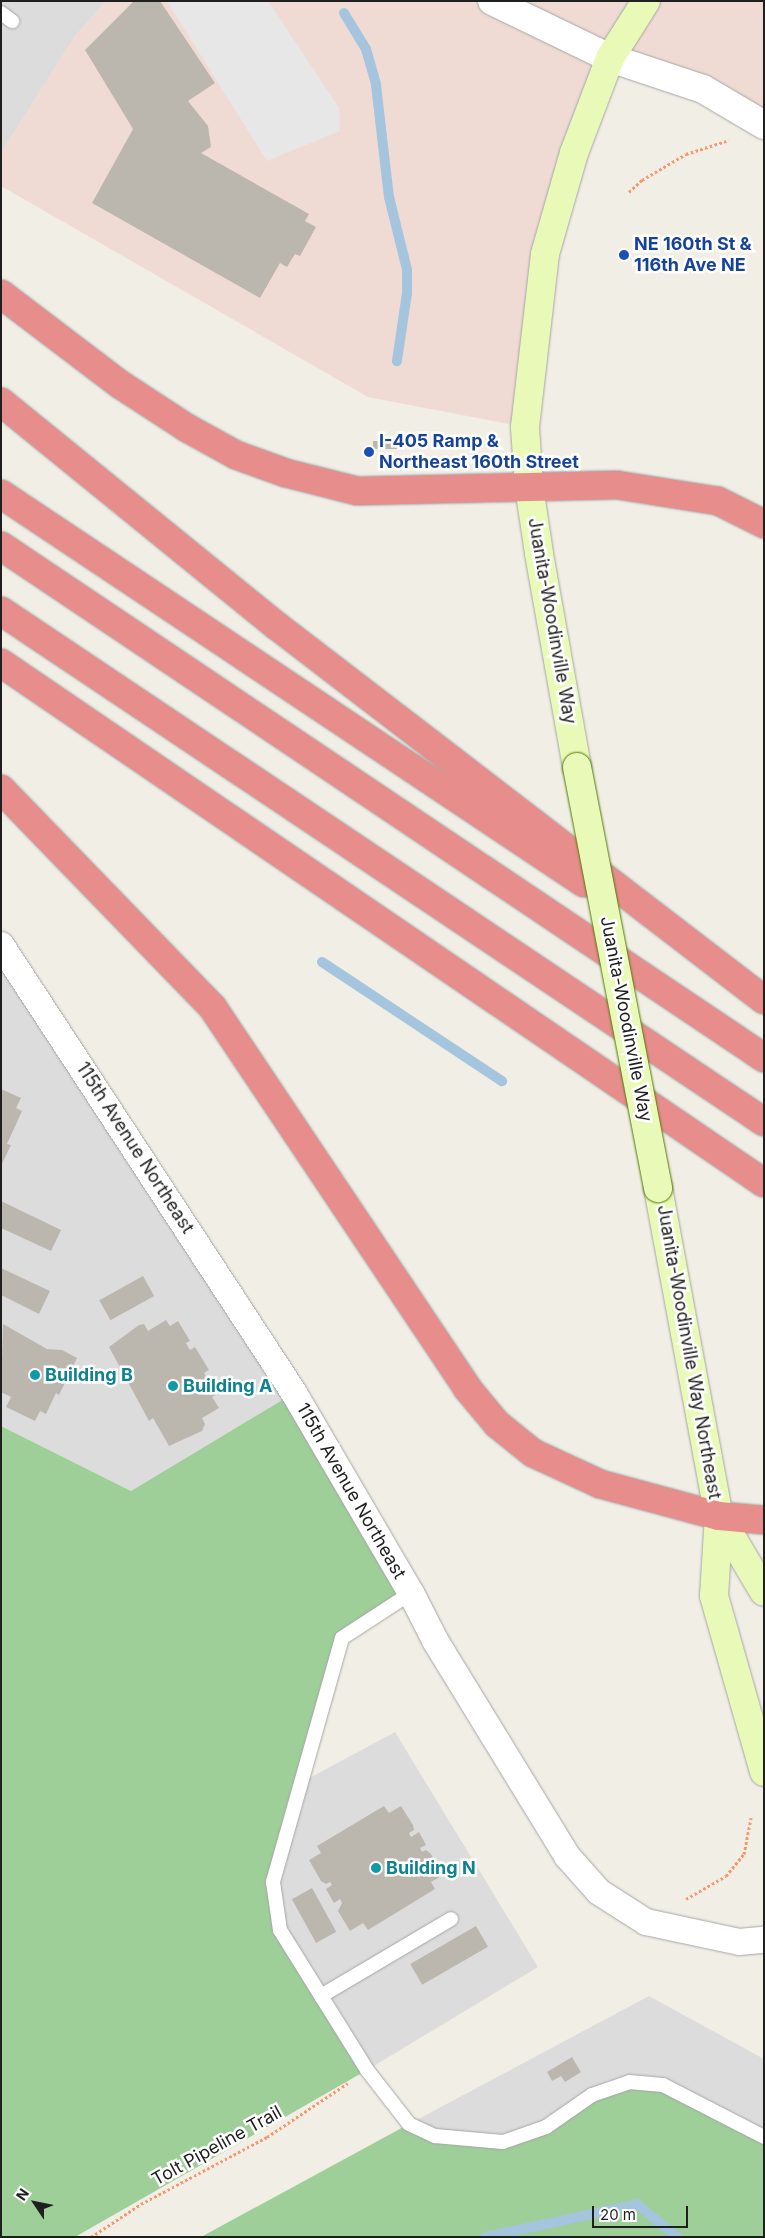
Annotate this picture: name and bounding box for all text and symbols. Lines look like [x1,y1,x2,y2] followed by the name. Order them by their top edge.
[634,234,752,276] place label: NE 160th St & 116th Ave NE
[618,249,630,261] marker: NE 160th St & 116th Ave NE
[379,431,579,474] place label: I-405 Ramp & Northeast 160th Street
[363,446,375,458] marker: I-405 Ramp & Northeast 160th Street
[523,516,581,726] street label: Juanita-Woodinville Way
[595,914,657,1124] street label: Juanita-Woodinville Way
[72,1058,198,1238] street label: 115th Avenue Northeast
[652,1203,726,1501] street label: Juanita-Woodinville Way Northeast
[45,1364,133,1386] place label: Building B
[29,1369,41,1381] marker: Building B
[183,1375,272,1397] place label: Building A
[167,1380,179,1392] marker: Building A
[292,1399,410,1583] street label: 115th Avenue Northeast
[386,1857,476,1879] place label: Building N
[370,1862,382,1874] marker: Building N
[148,2101,286,2191] street label: Tolt Pipeline Trail
[10,2178,60,2228] north arrow
[12,2185,32,2204] text: N
[595,2196,691,2228] scale bar
[600,2205,636,2224] text: 20 m

